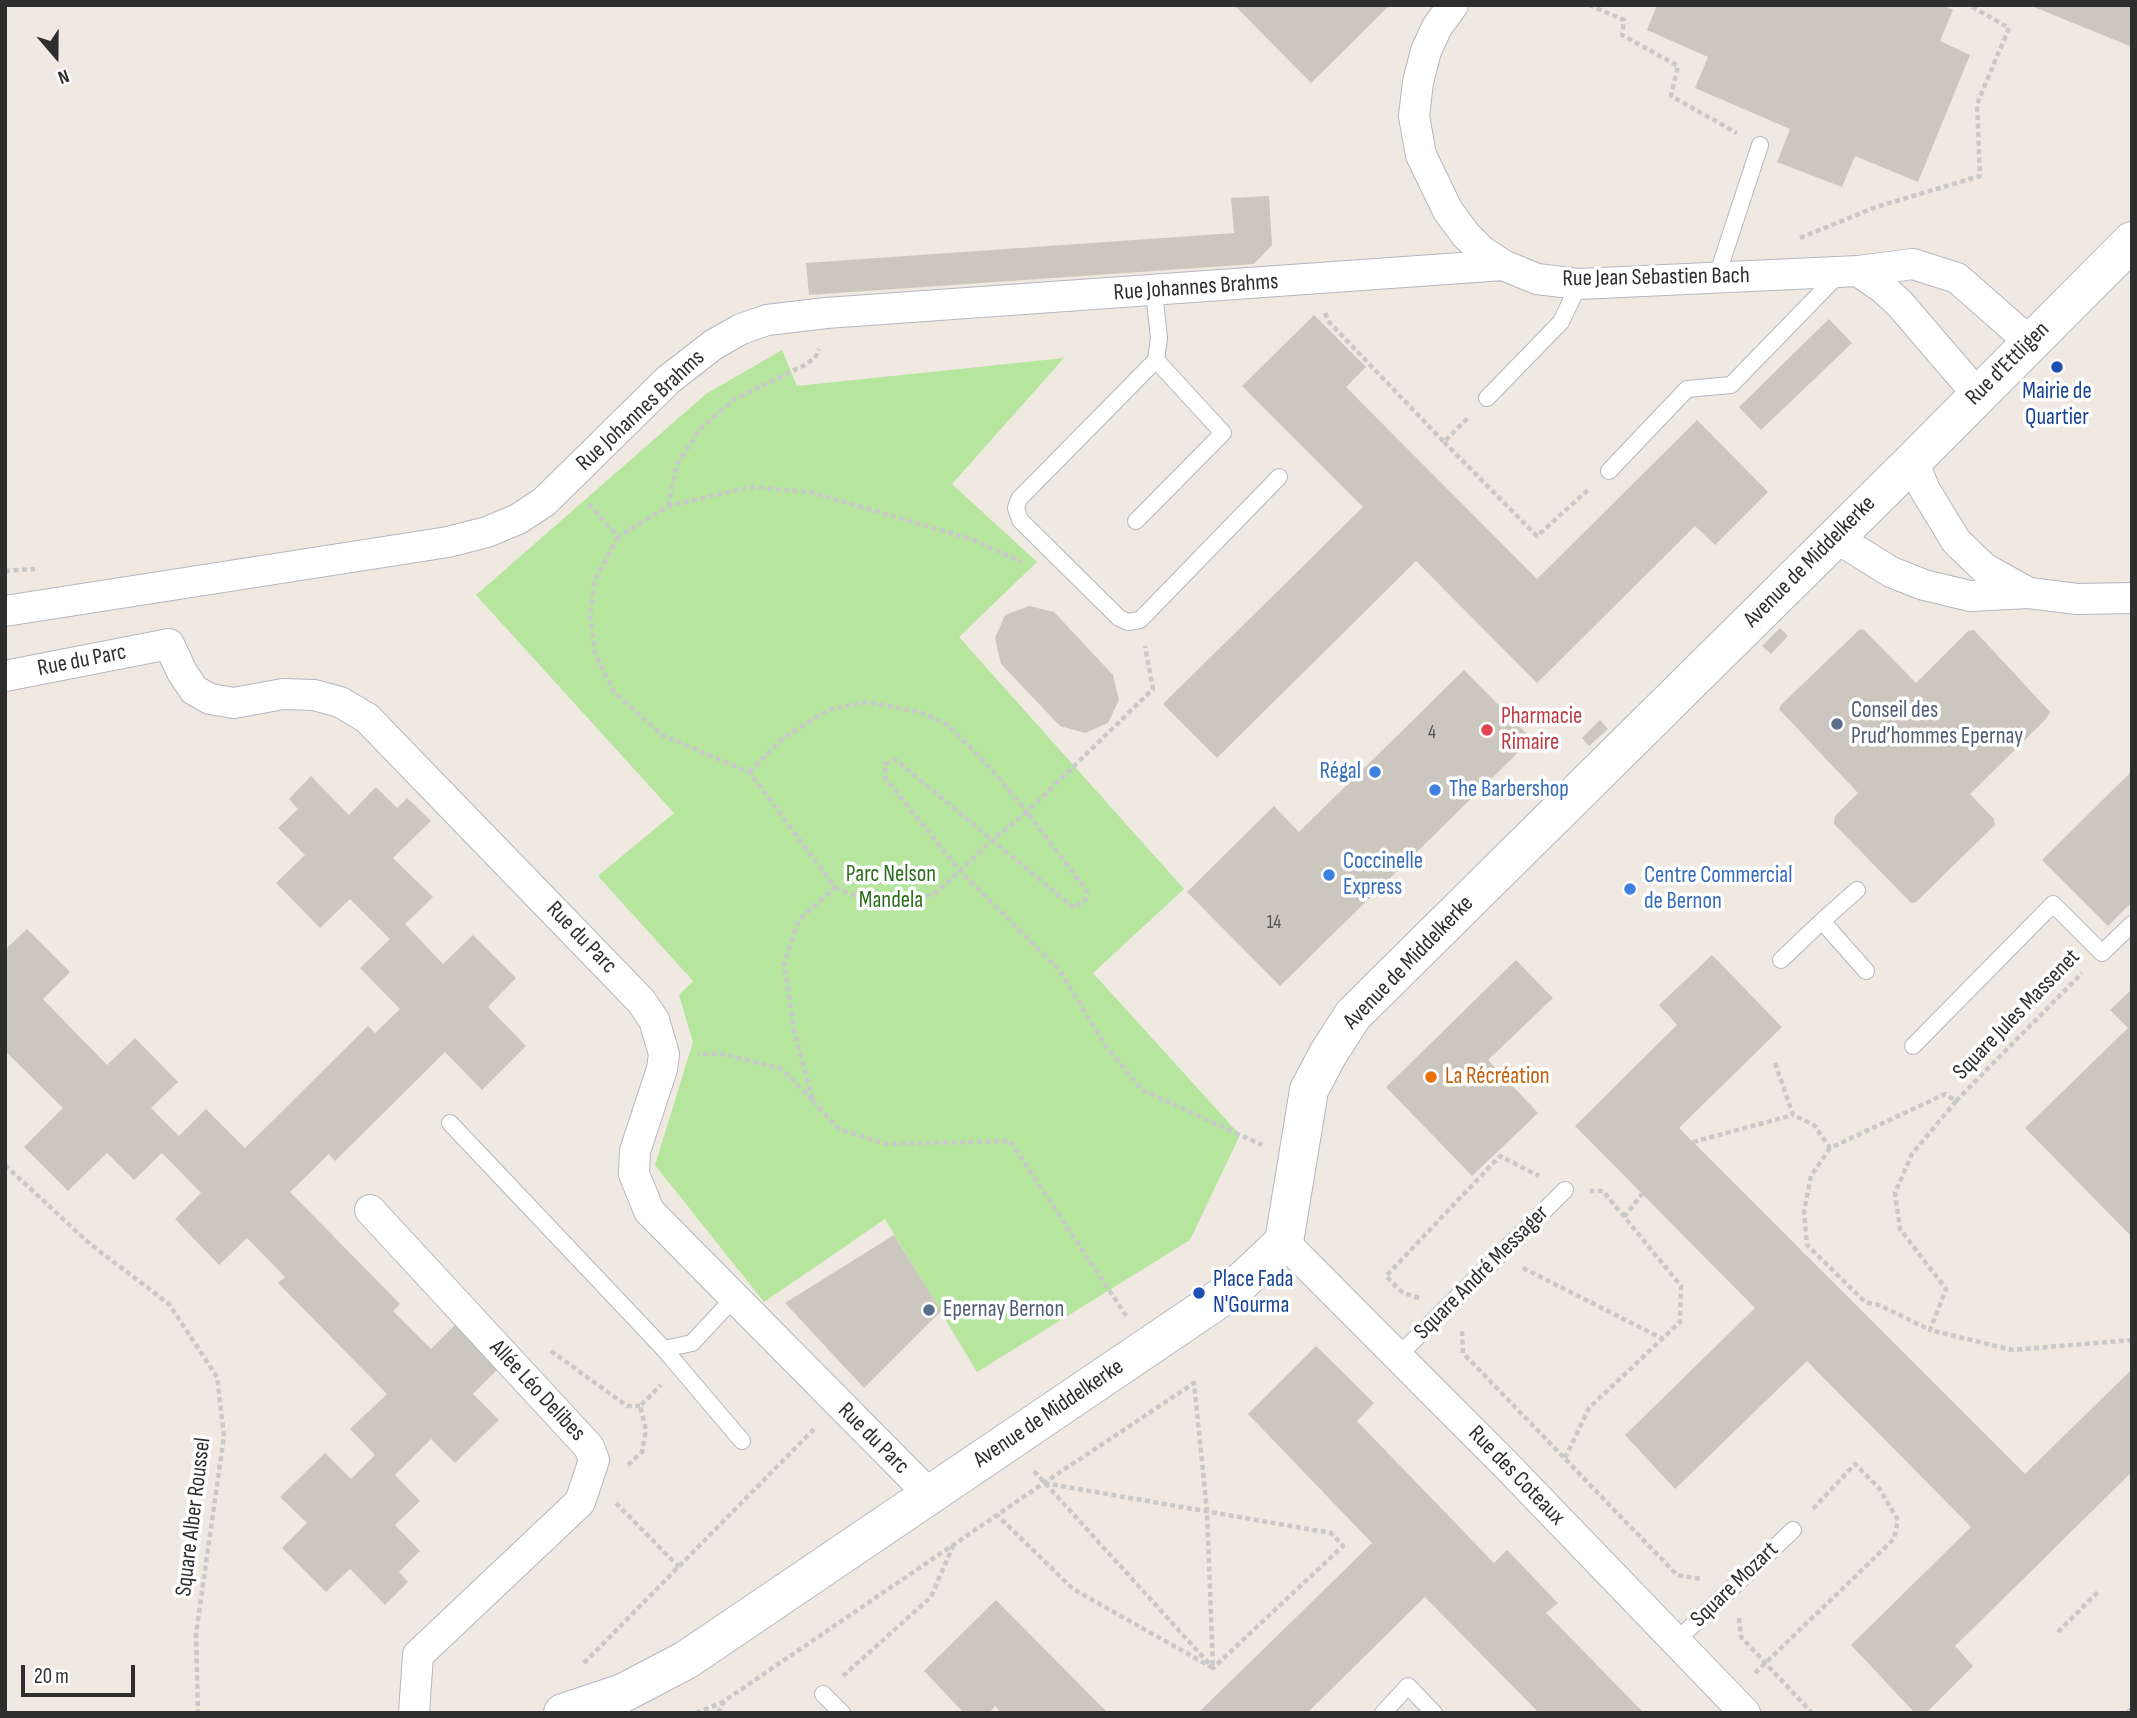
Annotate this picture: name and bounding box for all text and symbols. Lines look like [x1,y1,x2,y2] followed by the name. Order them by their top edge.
[21,21,91,91] north arrow
[55,64,72,89] text: N
[1562,263,1750,293] street label: Rue Jean Sebastien Bach
[1113,268,1279,308] street label: Rue Johannes Brahms
[1960,316,2056,412] street label: Rue d'Ettligen
[571,345,711,477] street label: Rue Johannes Brahms
[2049,359,2065,375] marker: Mairie de Quartier
[2022,378,2092,432] place label: Mairie de Quartier
[1738,490,1882,634] street label: Avenue de Middelkerke
[35,639,129,683] street label: Rue du Parc
[1851,697,2023,751] place label: Conseil des Prud’hommes Epernay
[1501,703,1582,757] place label: Pharmacie Rimaire
[1829,716,1845,732] marker: Conseil des Prud’hommes Epernay
[1428,722,1436,744] house number: 4
[1479,722,1495,738] marker: Pharmacie Rimaire
[1319,758,1361,786] place label: Régal
[1367,764,1383,780] marker: Régal
[1449,776,1569,804] place label: The Barbershop
[1427,782,1443,798] marker: The Barbershop
[1343,848,1423,902] place label: Coccinelle Express
[846,861,936,915] park label: Parc Nelson Mandela
[1644,862,1792,916] place label: Centre Commercial de Bernon
[1321,867,1337,883] marker: Coccinelle Express
[1622,881,1638,897] marker: Centre Commercial de Bernon
[1338,890,1480,1036] street label: Avenue de Middelkerke
[540,896,622,980] street label: Rue du Parc
[1267,912,1281,934] house number: 14
[1948,944,2086,1086] street label: Square Jules Massenet
[1445,1063,1550,1091] place label: La Récréation
[1423,1069,1439,1085] marker: La Récréation
[1409,1200,1555,1346] street label: Square André Messager
[1213,1266,1293,1320] place label: Place Fada N'Gourma
[1191,1285,1207,1301] marker: Place Fada N'Gourma
[943,1296,1064,1324] place label: Epernay Bernon
[921,1302,937,1318] marker: Epernay Bernon
[483,1335,591,1447] street label: Allée Léo Delibes
[969,1354,1129,1474] street label: Avenue de Middelkerke
[832,1398,914,1480] street label: Rue du Parc
[1462,1421,1570,1531] street label: Rue des Coteaux
[171,1436,217,1598] street label: Square Alber Roussel
[1685,1537,1785,1633] street label: Square Mozart
[24,1652,138,1696] scale bar
[34,1664,69,1689] text: 20 m

